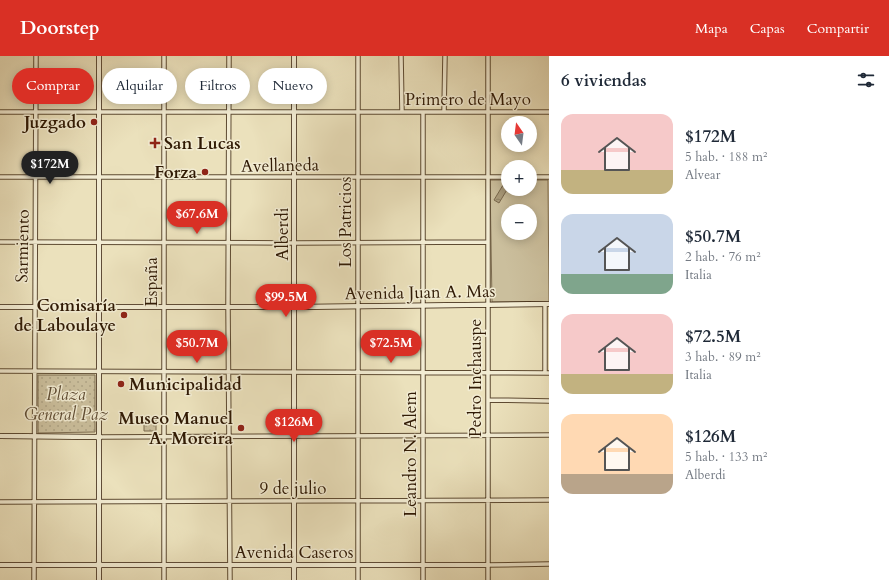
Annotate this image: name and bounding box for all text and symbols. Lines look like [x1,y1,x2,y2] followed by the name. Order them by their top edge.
[20,15,100,41] text: Doorstep
[695,19,728,38] text: Mapa
[750,19,785,38] text: Capas
[807,19,869,38] text: Compartir
[12,68,94,104] chip: Comprar
[102,68,177,104] chip: Alquilar
[185,68,250,104] chip: Filtros
[258,68,327,104] chip: Nuevo
[561,69,647,92] text: 6 viviendas
[855,69,877,91] icon: filters
[405,88,531,111] street label: Primero de Mayo
[21,111,86,134] place label: Juzgado
[501,116,537,152] north arrow
[501,116,537,240] map controls
[89,117,99,127] marker: Juzgado
[685,125,736,148] text: $172M
[593,130,641,178] icon: home
[164,132,241,155] place label: San Lucas
[149,137,161,149] marker: San Lucas
[685,148,767,166] text: 5 hab. · 188 m²
[22,151,78,185] pin: $172M
[241,153,320,178] street label: Avellaneda
[30,155,70,173] text: $172M
[501,160,537,196] button: +
[154,161,198,184] place label: Forza
[685,166,720,184] text: Alvear
[200,167,210,177] marker: Forza
[334,176,357,267] street label: Los Patricios
[164,201,230,235] pin: $67.6M
[501,204,537,240] button: −
[175,205,219,223] text: $67.6M
[271,207,294,261] street label: Alberdi
[10,209,35,283] street label: Sarmiento
[685,225,741,248] text: $50.7M
[593,230,641,278] icon: home
[685,248,761,266] text: 2 hab. · 76 m²
[140,257,163,307] street label: España
[685,266,712,284] text: Italia
[345,280,496,305] street label: Avenida Juan A. Mas
[253,284,319,318] pin: $99.5M
[264,288,308,306] text: $99.5M
[14,294,117,337] place label: Comisaría de Laboulaye
[119,310,129,320] marker: Comisaría de Laboulaye
[464,319,487,437] street label: Pedro Inchauspe
[685,325,741,348] text: $72.5M
[164,330,230,364] pin: $50.7M
[358,330,424,364] pin: $72.5M
[593,330,641,378] icon: home
[175,334,219,352] text: $50.7M
[369,334,413,352] text: $72.5M
[685,348,761,366] text: 3 hab. · 89 m²
[685,366,712,384] text: Italia
[129,373,242,396] place label: Municipalidad
[116,379,126,389] marker: Municipalidad
[24,383,108,426] park label: Plaza General Paz
[399,390,422,517] street label: Leandro N. Alem
[118,407,234,450] place label: Museo Manuel A. Moreira
[266,409,322,443] pin: $126M
[274,413,314,431] text: $126M
[236,423,246,433] marker: Museo Manuel A. Moreira
[685,425,736,448] text: $126M
[593,430,641,478] icon: home
[685,448,767,466] text: 5 hab. · 133 m²
[685,466,726,484] text: Alberdi
[259,477,327,500] street label: 9 de julio
[235,541,354,564] street label: Avenida Caseros

